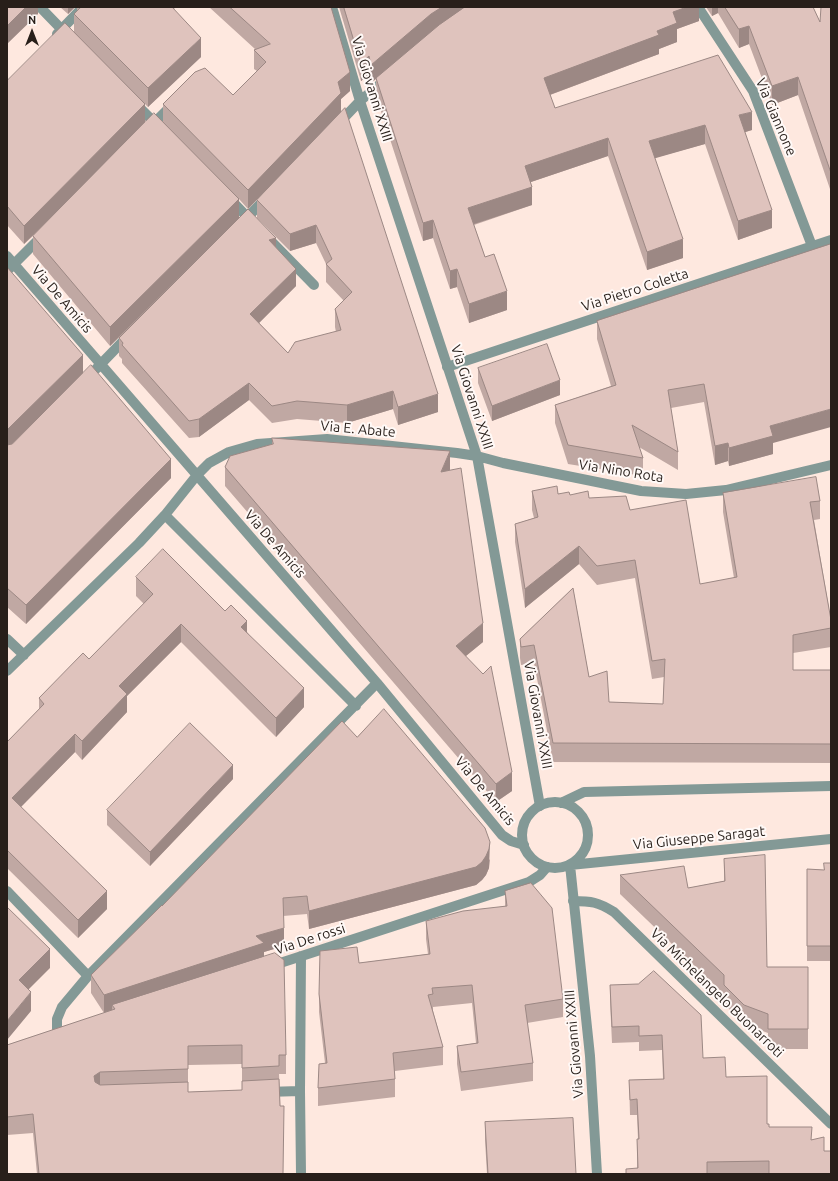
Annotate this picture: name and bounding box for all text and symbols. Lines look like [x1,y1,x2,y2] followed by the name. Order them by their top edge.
[12,12,52,52] north arrow
[28,14,36,26] text: N
[348,34,396,144] street label: Via Giovanni XXIII
[752,76,800,158] street label: Via Giannone
[28,262,96,336] street label: Via De Amicis
[580,265,690,315] street label: Via Pietro Coletta
[447,343,497,451] street label: Via Giovanni XXIII
[320,417,396,441] street label: Via E. Abate
[577,456,665,486] street label: Via Nino Rota
[241,507,309,581] street label: Via De Amicis
[520,660,556,770] street label: Via Giovanni XXIII
[451,753,519,829] street label: Via De Amicis
[632,823,766,853] street label: Via Giuseppe Saragat
[273,920,347,958] street label: Via De rossi
[647,925,787,1061] street label: Via Michelangelo Buonarroti
[561,989,587,1099] street label: Via Giovanni XXIII

